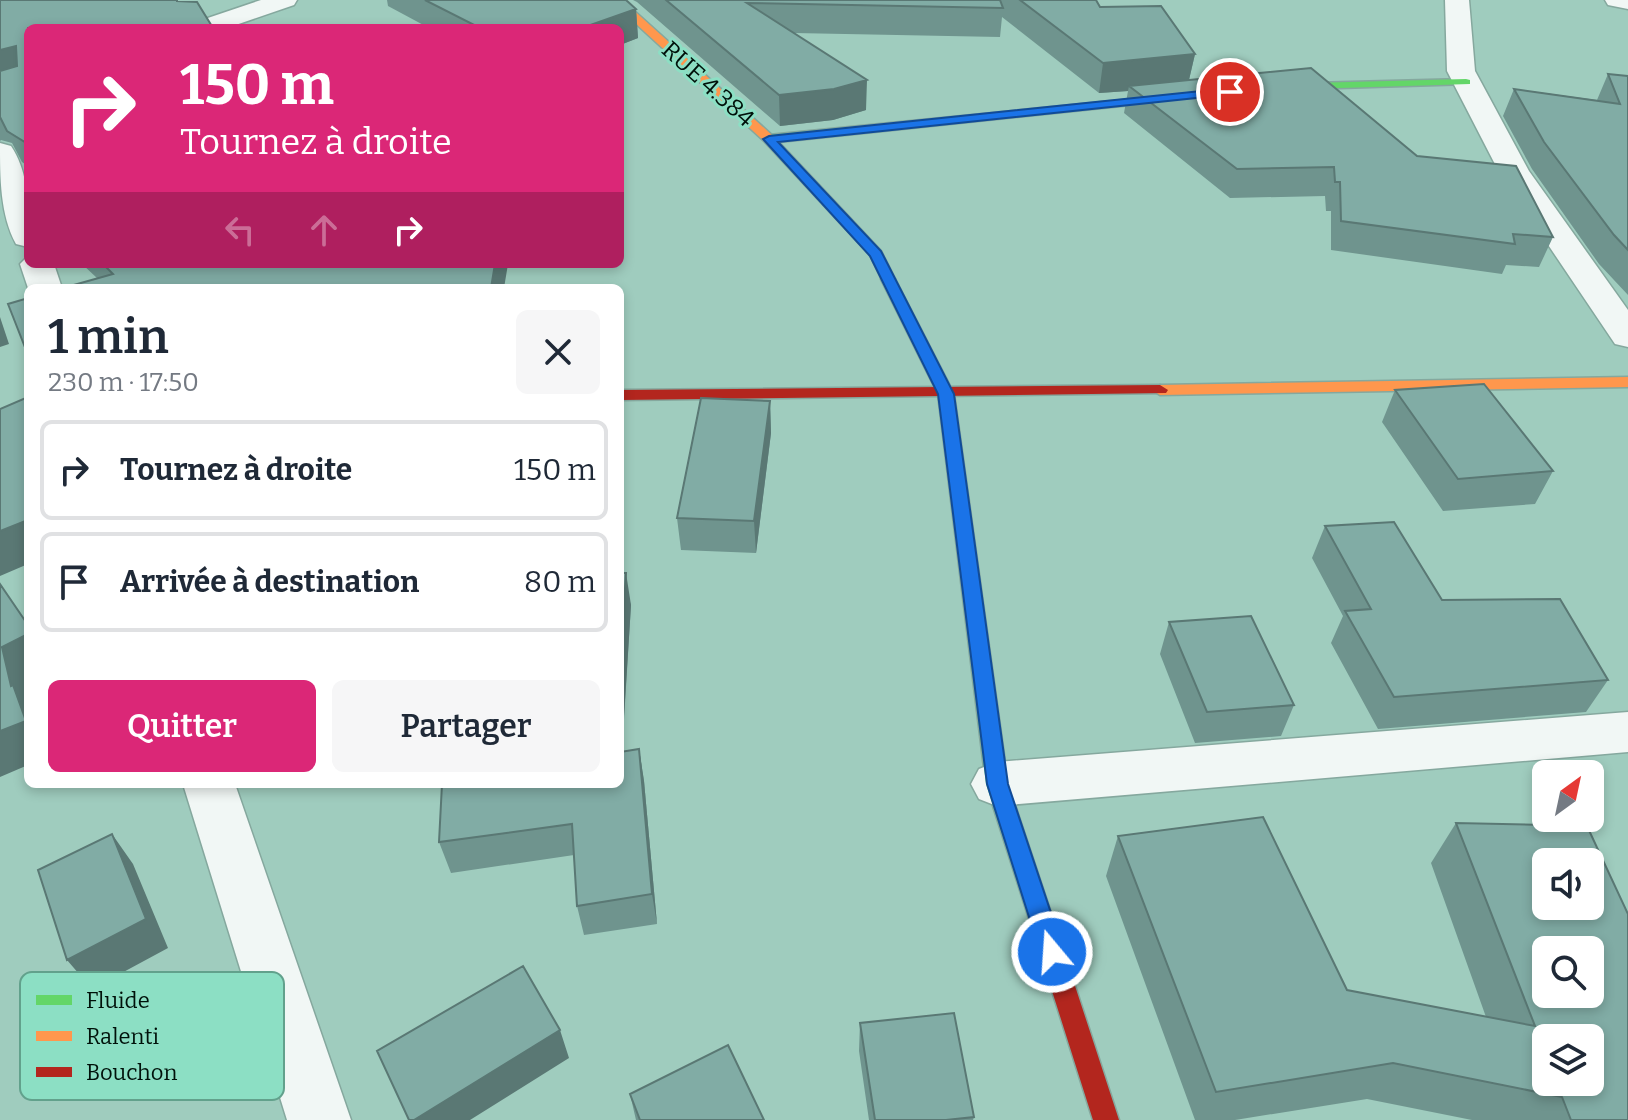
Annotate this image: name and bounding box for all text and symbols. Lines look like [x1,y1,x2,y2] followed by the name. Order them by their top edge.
[656,35,760,133] street label: RUE 4.384
[180,52,334,119] text: 150 m
[48,56,152,160] icon: right
[1196,58,1264,126] pin
[1208,70,1252,114] icon: arrive
[180,120,452,164] text: Tournez à droite
[218,208,262,252] icon: left
[302,208,346,252] icon: ahead
[386,208,430,252] icon: right
[48,308,169,366] text: 1 min
[516,310,600,394] button: close
[48,367,199,398] text: 230 m · 17:50
[52,448,96,492] icon: right
[120,452,352,488] text: Tournez à droite
[514,452,596,488] text: 150 m
[52,560,96,604] icon: arrive
[120,564,419,600] text: Arrivée à destination
[524,564,596,600] text: 80 m
[48,680,316,772] button: Quitter
[332,680,600,772] button: Partager
[1532,760,1604,832] north arrow
[1532,760,1604,1096] map controls
[1532,848,1604,920] button: sound
[1010,910,1094,994] position arrow
[1532,936,1604,1008] button: search
[20,972,284,1100] legend
[86,987,150,1014] text: Fluide
[86,1023,159,1050] text: Ralenti
[1532,1024,1604,1096] button: layers
[86,1059,177,1086] text: Bouchon

